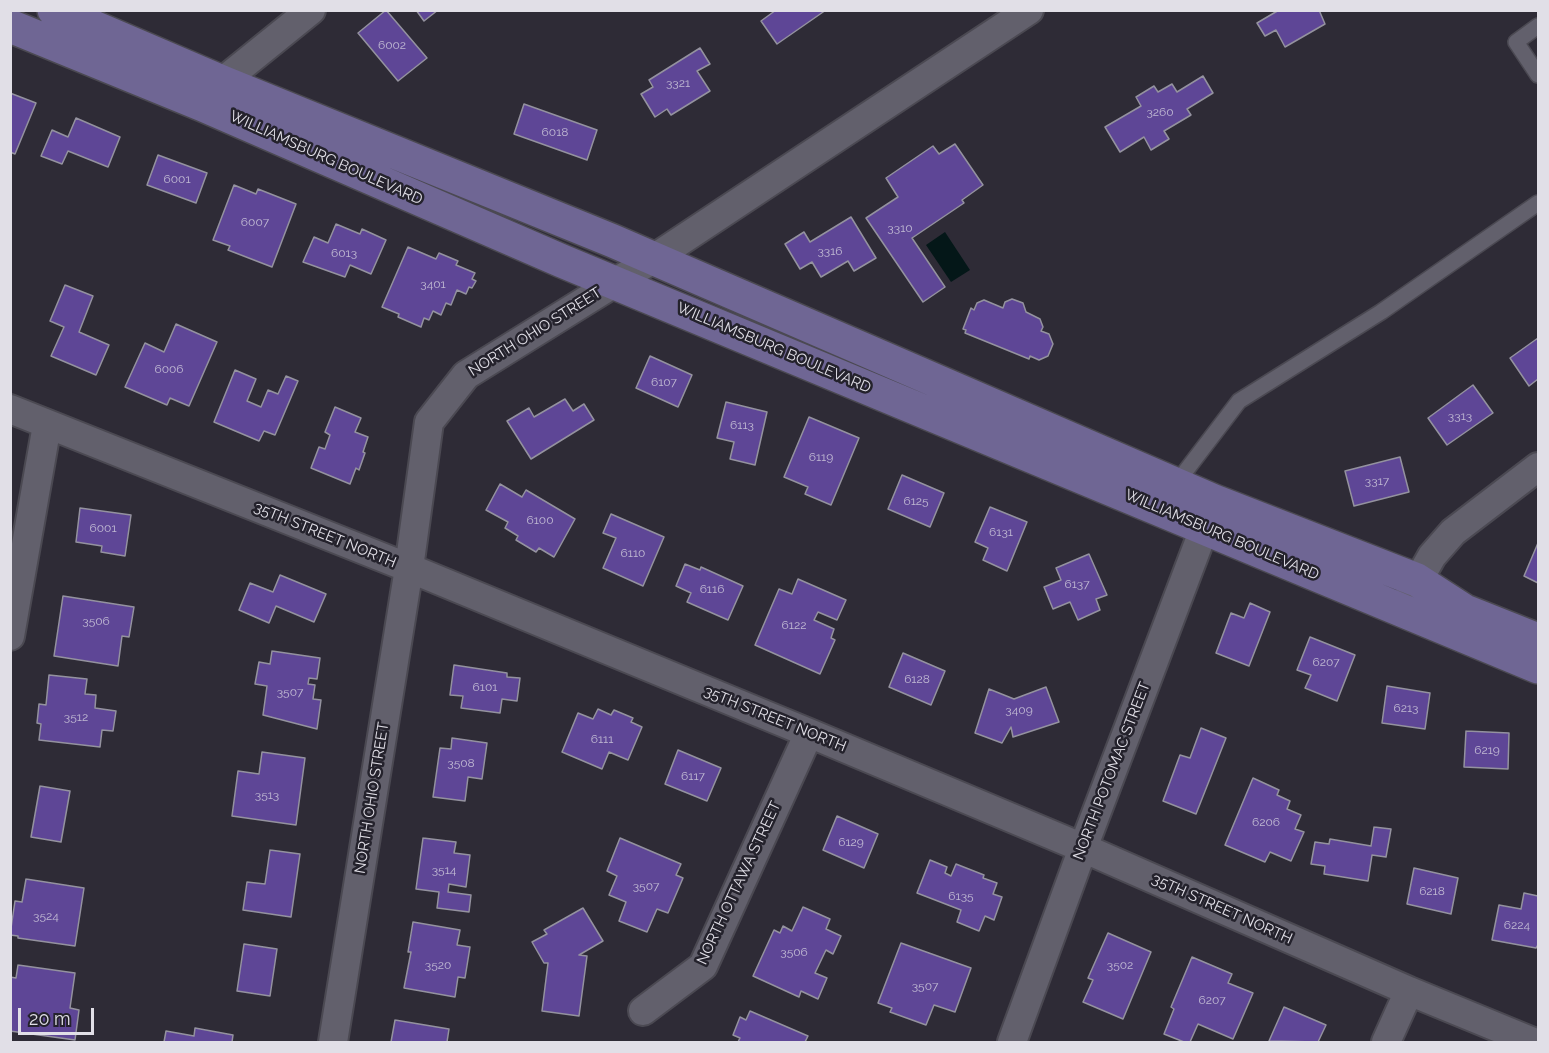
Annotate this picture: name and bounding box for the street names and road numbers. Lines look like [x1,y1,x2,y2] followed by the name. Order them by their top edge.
[227,107,425,209] street label: WILLIAMSBURG BOULEVARD
[465,284,605,380] street label: NORTH OHIO STREET
[674,299,874,397] street label: WILLIAMSBURG BOULEVARD
[1122,486,1322,584] street label: WILLIAMSBURG BOULEVARD
[251,498,399,572] street label: 35TH STREET NORTH
[1070,679,1154,863] street label: NORTH POTOMAC STREET
[701,682,849,756] street label: 35TH STREET NORTH
[351,721,393,875] street label: NORTH OHIO STREET
[693,798,785,968] street label: NORTH OTTAWA STREET
[1149,870,1295,948] street label: 35TH STREET NORTH

